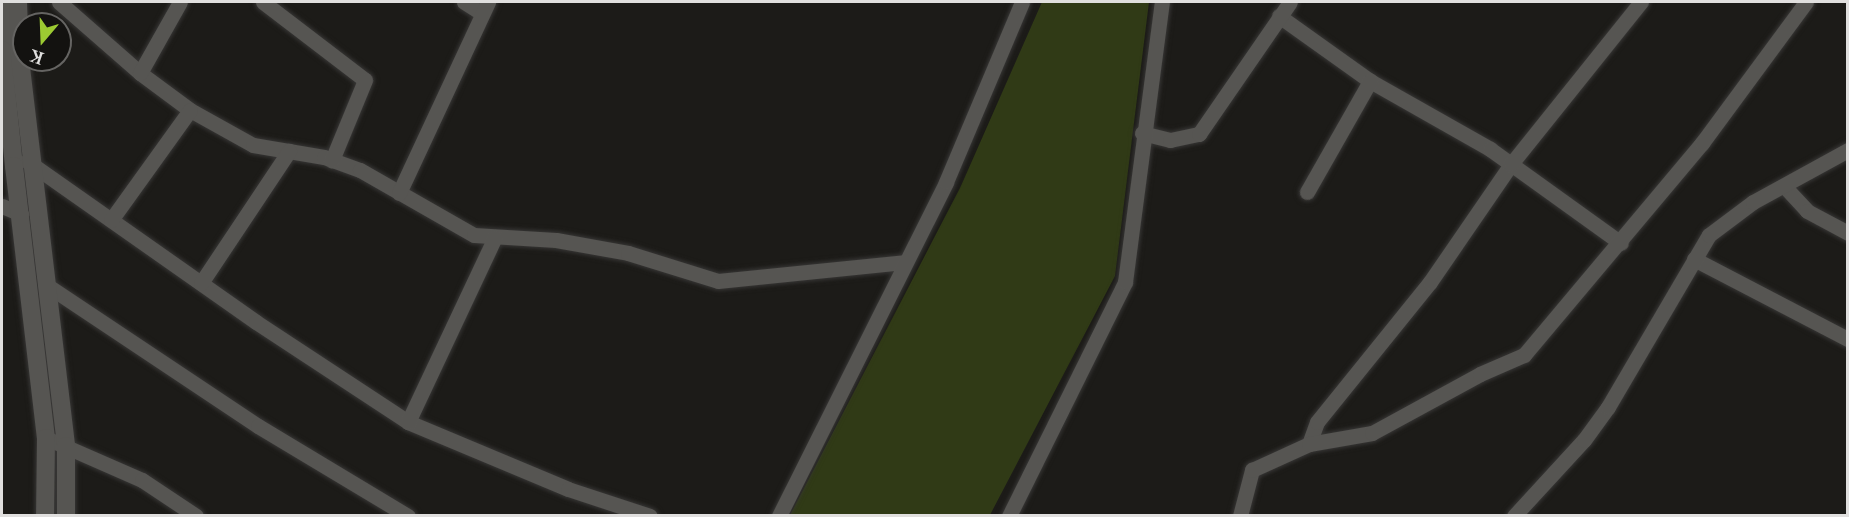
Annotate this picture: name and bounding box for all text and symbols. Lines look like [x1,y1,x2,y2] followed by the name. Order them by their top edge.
[12,12,72,72] north arrow
[27,46,46,69] text: K

